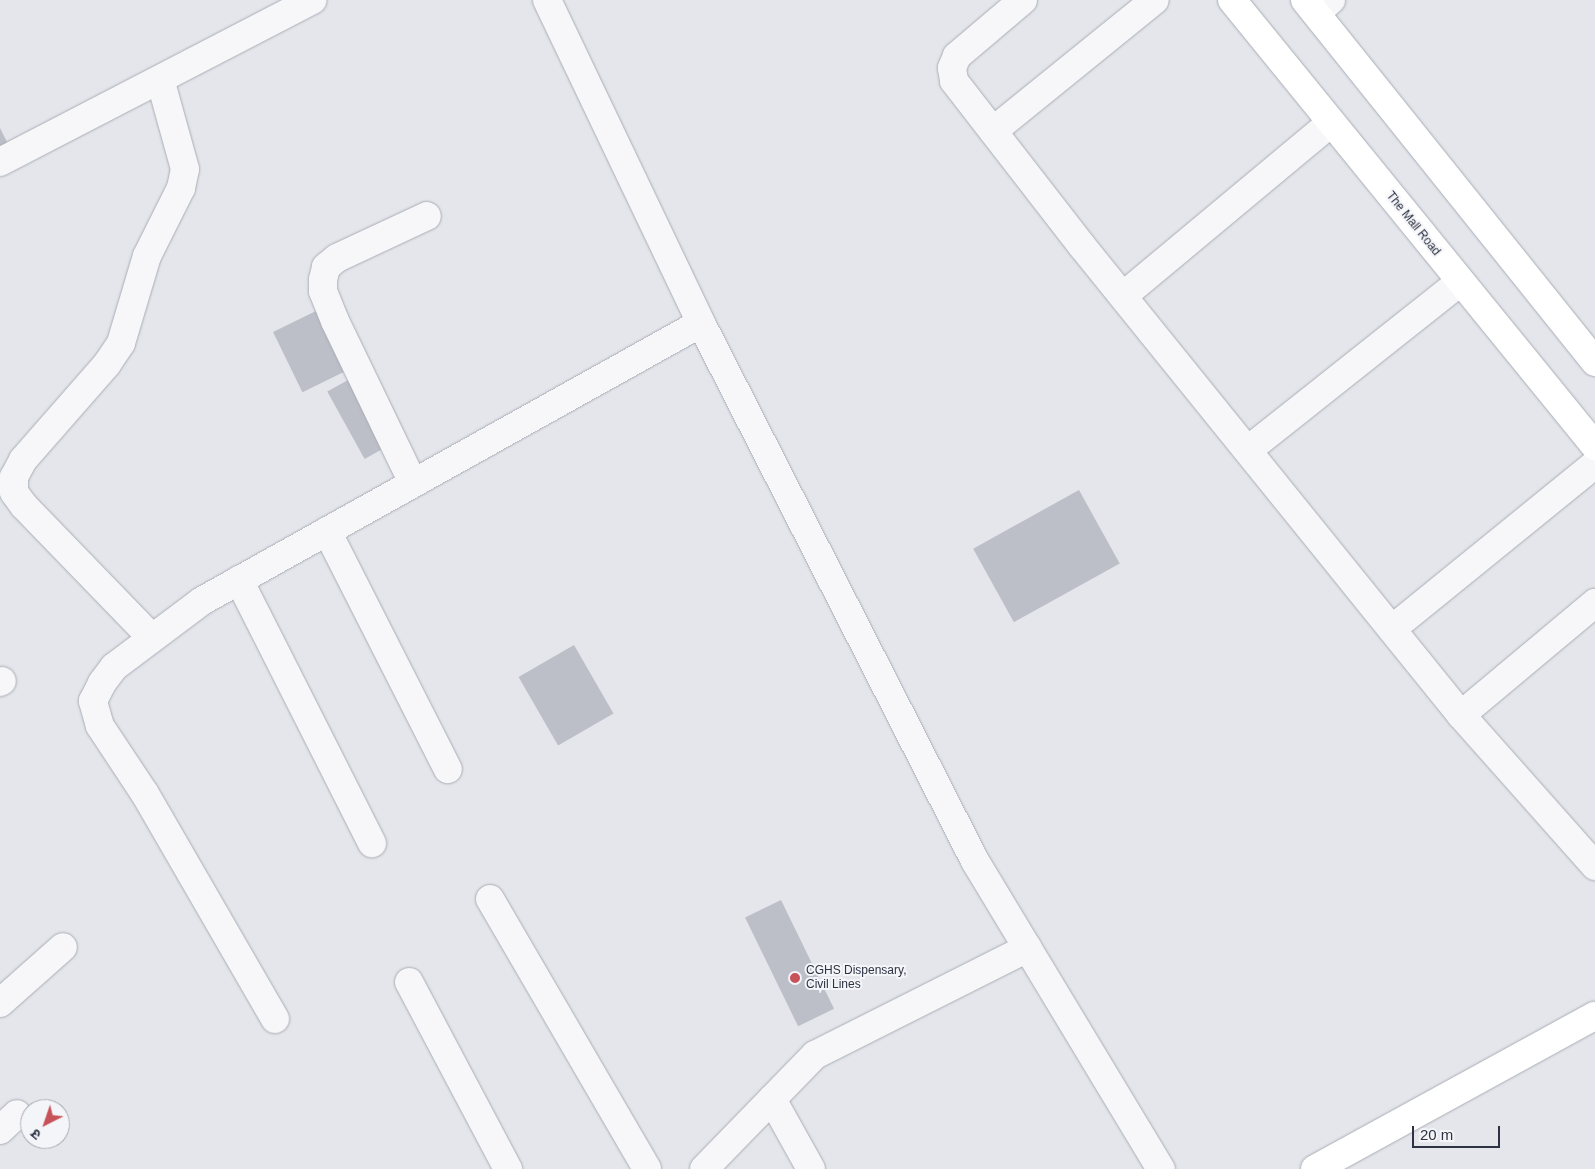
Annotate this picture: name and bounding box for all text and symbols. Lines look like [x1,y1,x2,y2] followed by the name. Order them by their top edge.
[1383,189,1443,259] street label: The Mall Road
[806,964,906,992] place label: CGHS Dispensary, Civil Lines
[788,971,802,985] marker: CGHS Dispensary, Civil Lines
[20,1099,70,1149] north arrow
[1415,1116,1502,1148] scale bar
[27,1126,44,1143] text: उ
[1420,1126,1453,1143] text: 20 m

